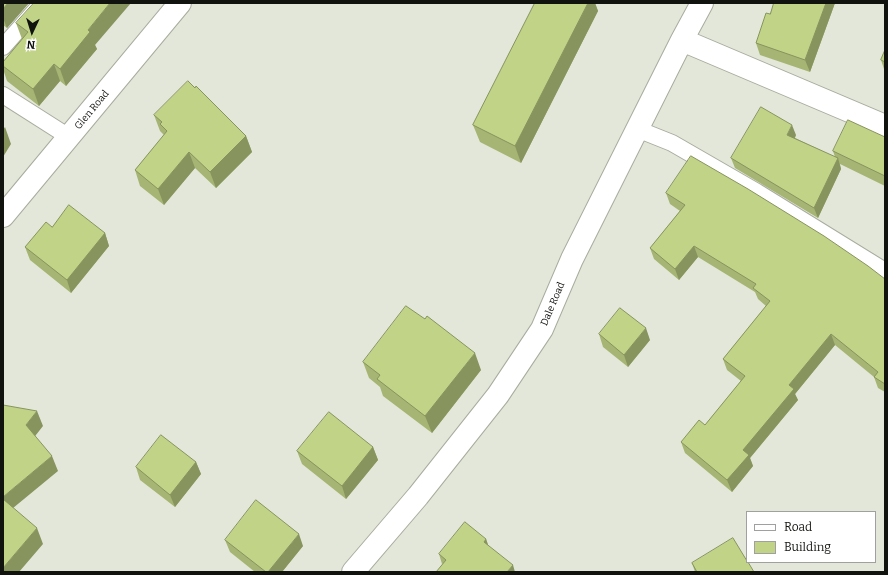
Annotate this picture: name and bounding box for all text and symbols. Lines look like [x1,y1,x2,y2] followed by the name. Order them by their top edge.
[12,12,52,52] north arrow
[26,38,36,51] text: N
[72,88,112,132] street label: Glen Road
[538,280,568,328] street label: Dale Road
[746,511,876,563] legend
[784,520,812,534] text: Road
[784,540,831,554] text: Building

